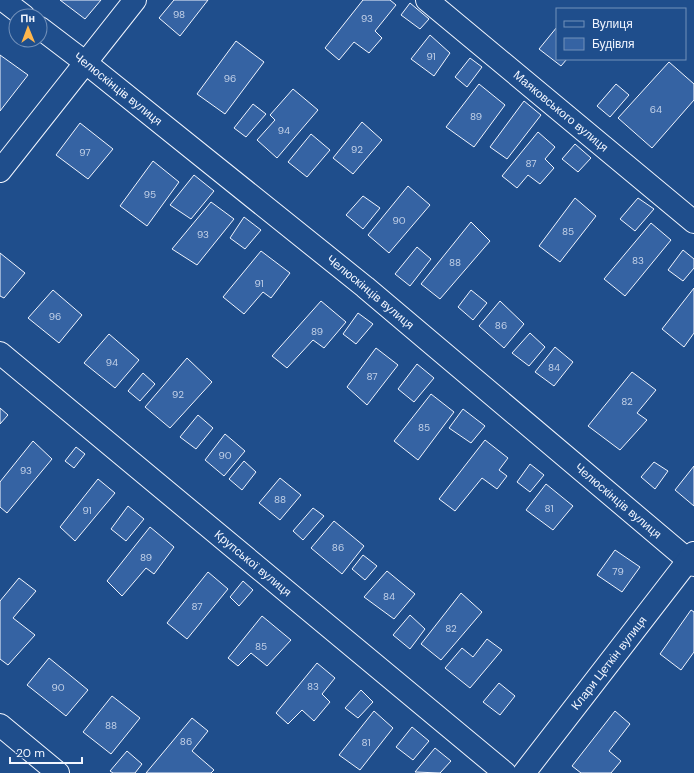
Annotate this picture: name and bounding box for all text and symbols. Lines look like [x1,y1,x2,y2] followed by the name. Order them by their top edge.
[8,8,48,48] north arrow
[173,8,185,21] house number: 98
[556,8,686,60] legend
[20,11,35,25] text: Пн
[361,12,373,25] house number: 93
[592,16,633,32] text: Вулиця
[592,36,634,52] text: Будівля
[71,49,166,129] street label: Челюскінців вулиця
[426,50,436,63] house number: 91
[510,67,612,155] street label: Маяковського вулиця
[224,72,236,85] house number: 96
[650,103,662,116] house number: 64
[470,110,482,123] house number: 89
[278,124,290,137] house number: 94
[351,143,363,156] house number: 92
[79,146,91,159] house number: 97
[525,157,537,170] house number: 87
[144,188,156,201] house number: 95
[392,214,406,227] house number: 90
[562,225,574,238] house number: 85
[197,228,209,241] house number: 93
[323,251,417,333] street label: Челюскінців вулиця
[632,254,644,267] house number: 83
[449,256,461,269] house number: 88
[254,277,264,290] house number: 91
[49,310,61,323] house number: 96
[495,319,507,332] house number: 86
[311,325,323,338] house number: 89
[106,356,118,369] house number: 94
[548,361,560,374] house number: 84
[366,370,378,383] house number: 87
[172,388,184,401] house number: 92
[621,395,633,408] house number: 82
[418,421,430,434] house number: 85
[218,449,232,462] house number: 90
[571,460,665,542] street label: Челюскінців вулиця
[20,464,32,477] house number: 93
[274,493,286,506] house number: 88
[545,502,554,515] house number: 81
[82,504,92,517] house number: 91
[211,527,295,600] street label: Крупської вулиця
[332,541,344,554] house number: 86
[140,551,152,564] house number: 89
[612,565,624,578] house number: 79
[383,590,395,603] house number: 84
[191,600,203,613] house number: 87
[568,613,650,713] street label: Клари Цеткін вулиця
[445,622,457,635] house number: 82
[255,640,267,653] house number: 85
[307,680,319,693] house number: 83
[51,681,65,694] house number: 90
[105,719,117,732] house number: 88
[180,735,192,748] house number: 86
[362,736,371,749] house number: 81
[10,739,82,765] scale bar
[16,745,45,761] text: 20 m

